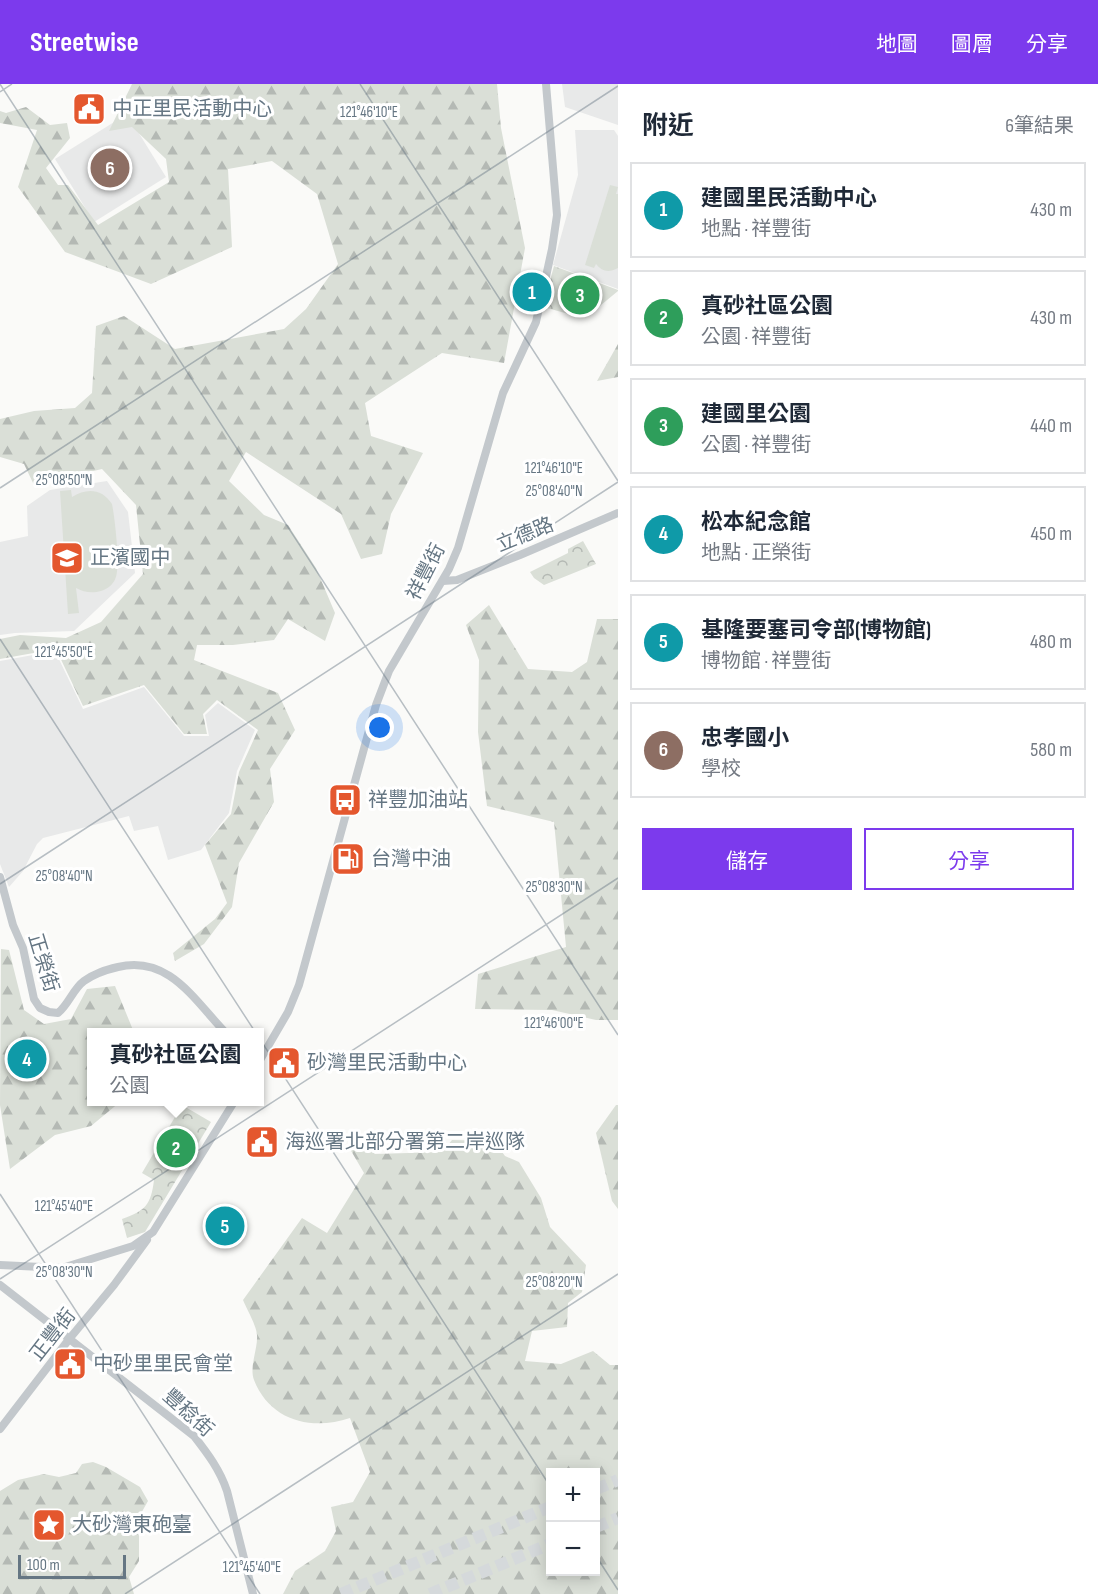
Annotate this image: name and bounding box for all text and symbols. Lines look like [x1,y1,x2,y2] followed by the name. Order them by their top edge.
[30,26,139,59] text: Streetwise
[876,32,918,57] text: 地圖
[951,32,993,57] text: 圖層
[1026,32,1068,57] text: 分享
[71,91,107,127] public building icon: 中正里民活動中心
[112,97,272,121] place label: 中正里民活動中心
[340,103,398,122] text: 121°46'10"E
[642,111,694,142] text: 附近
[1005,114,1074,138] text: 6筆結果
[90,146,130,190] pin: 6
[701,185,877,212] text: 建國里民活動中心
[660,198,667,222] text: 1
[1030,198,1072,222] text: 430 m
[701,217,811,241] text: 地點 · 祥豐街
[512,270,552,314] pin: 1
[560,272,600,318] pin: 3
[701,293,833,320] text: 真砂社區公園
[659,306,668,330] text: 2
[1030,306,1072,330] text: 430 m
[701,325,811,349] text: 公園 · 祥豐街
[701,401,811,428] text: 建國里公園
[659,414,668,438] text: 3
[1030,414,1072,438] text: 440 m
[701,433,811,457] text: 公園 · 祥豐街
[525,459,583,478] text: 121°46'10"E
[36,471,92,490] text: 25°08'50"N
[525,482,583,501] text: 25°08'40"N
[701,509,811,536] text: 松本紀念館
[493,513,557,557] street label: 立德路
[659,522,668,546] text: 4
[1031,522,1072,546] text: 450 m
[49,540,85,576] school or university icon: 正濱國中
[402,540,450,604] street label: 祥豐街
[701,541,811,565] text: 地點 · 正榮街
[90,546,170,570] place label: 正濱國中
[701,617,931,644] text: 基隆要塞司令部(博物館)
[659,630,668,654] text: 5
[1030,630,1072,654] text: 480 m
[35,643,93,662] text: 121°45'50"E
[701,649,831,673] text: 博物館 · 祥豐街
[365,713,394,742] your location
[701,725,789,752] text: 忠孝國小
[659,738,668,762] text: 6
[1030,738,1072,762] text: 580 m
[701,757,741,781] text: 學校
[327,782,363,818] bus stop icon: 祥豐加油站
[368,788,468,812] place label: 祥豐加油站
[642,828,852,890] button: 儲存
[864,828,1074,890] button: 分享
[330,841,366,877] fuel station icon: 台灣中油
[371,847,451,871] place label: 台灣中油
[35,867,93,886] text: 25°08'40"N
[525,878,583,897] text: 25°08'30"N
[23,931,63,995] street label: 正榮街
[524,1014,584,1033] text: 121°46'00"E
[87,1028,264,1106] popup
[8,1036,46,1082] pin: 4
[109,1042,242,1069] text: 真砂社區公園
[266,1045,302,1081] public building icon: 砂灣里民活動中心
[307,1051,467,1075] place label: 砂灣里民活動中心
[109,1074,149,1098] text: 公園
[244,1124,280,1160] public building icon: 海巡署北部分署第二岸巡隊
[156,1126,195,1170] pin: 2
[285,1130,525,1154] place label: 海巡署北部分署第二岸巡隊
[35,1197,93,1216] text: 121°45'40"E
[206,1204,244,1248] pin: 5
[35,1263,93,1282] text: 25°08'30"N
[525,1273,583,1292] text: 25°08'20"N
[25,1304,81,1366] street label: 正豐街
[52,1346,88,1382] public building icon: 中砂里里民會堂
[93,1352,233,1376] place label: 中砂里里民會堂
[158,1384,218,1442] street label: 豐稔街
[546,1468,600,1576] map controls
[546,1468,600,1522] button: +
[31,1507,67,1543] place icon: 大砂灣東砲臺
[72,1513,192,1537] place label: 大砂灣東砲臺
[546,1522,600,1576] button: −
[18,1552,126,1580] scale bar
[27,1556,60,1575] text: 100 m
[223,1558,281,1577] text: 121°45'40"E

